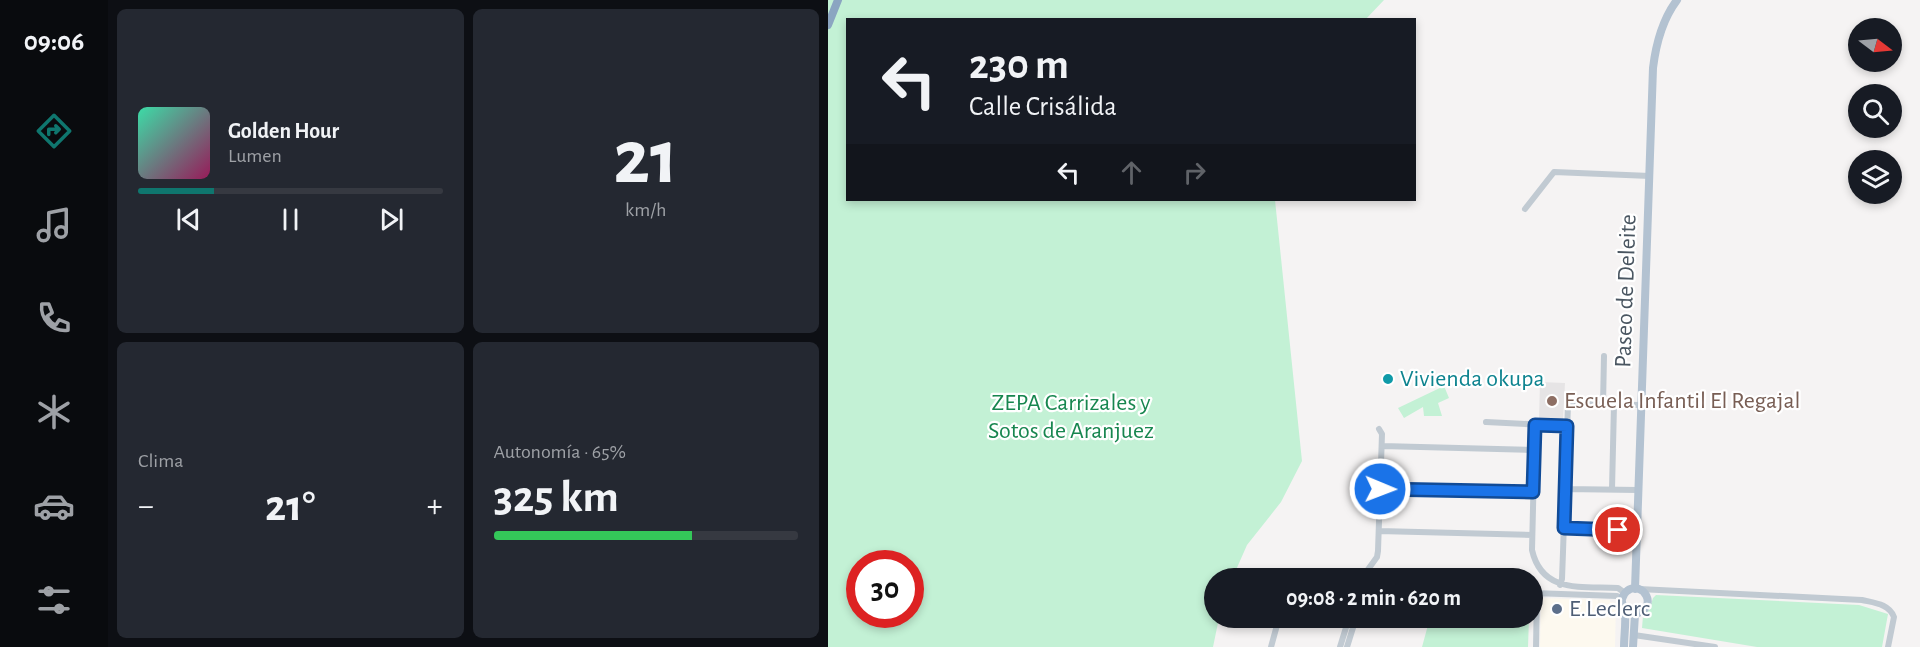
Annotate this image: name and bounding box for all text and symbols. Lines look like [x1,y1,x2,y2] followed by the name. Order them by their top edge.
[1848,18,1902,72] north arrow
[1848,18,1902,204] map controls
[24,28,84,55] text: 09:06
[870,42,948,120] icon: left
[969,44,1069,86] text: 230 m
[1848,84,1902,138] button: search
[969,93,1117,120] text: Calle Crisálida
[33,110,75,152] icon: directions
[228,120,339,142] text: Golden Hour
[613,120,678,198] text: 21
[228,146,282,166] text: Lumen
[1848,150,1902,204] button: layers
[1052,156,1085,189] icon: left
[1115,156,1148,189] icon: ahead
[1178,156,1211,189] icon: right
[625,200,666,220] text: km/h
[172,203,205,236] icon: previous
[274,203,307,236] icon: pause
[375,203,408,236] icon: next
[33,204,75,246] icon: music
[1611,214,1641,368] street label: Paseo de Deleite
[33,297,75,339] icon: phone
[1400,367,1544,391] place label: Vivienda okupa
[1381,372,1395,386] marker: Vivienda okupa
[1564,389,1800,413] place label: Escuela Infantil El Regajal
[33,391,75,433] icon: climate
[988,391,1154,443] park label: ZEPA Carrizales y Sotos de Aranjuez
[1545,394,1559,408] marker: Escuela Infantil El Regajal
[494,442,626,462] text: Autonomía · 65%
[138,451,183,471] text: Clima
[1348,457,1412,521] position arrow
[494,475,619,520] text: 325 km
[265,484,316,529] text: 21°
[33,485,75,527] icon: car
[138,490,154,523] text: −
[427,490,443,523] text: +
[1592,504,1643,555] pin
[1601,513,1634,546] icon: arrive
[846,550,924,628] speed limit sign: 30
[33,579,75,621] icon: filters
[1286,587,1461,609] text: 09:08 · 2 min · 620 m
[1569,597,1650,621] place label: E.Leclerc
[1550,602,1564,616] marker: E.Leclerc

